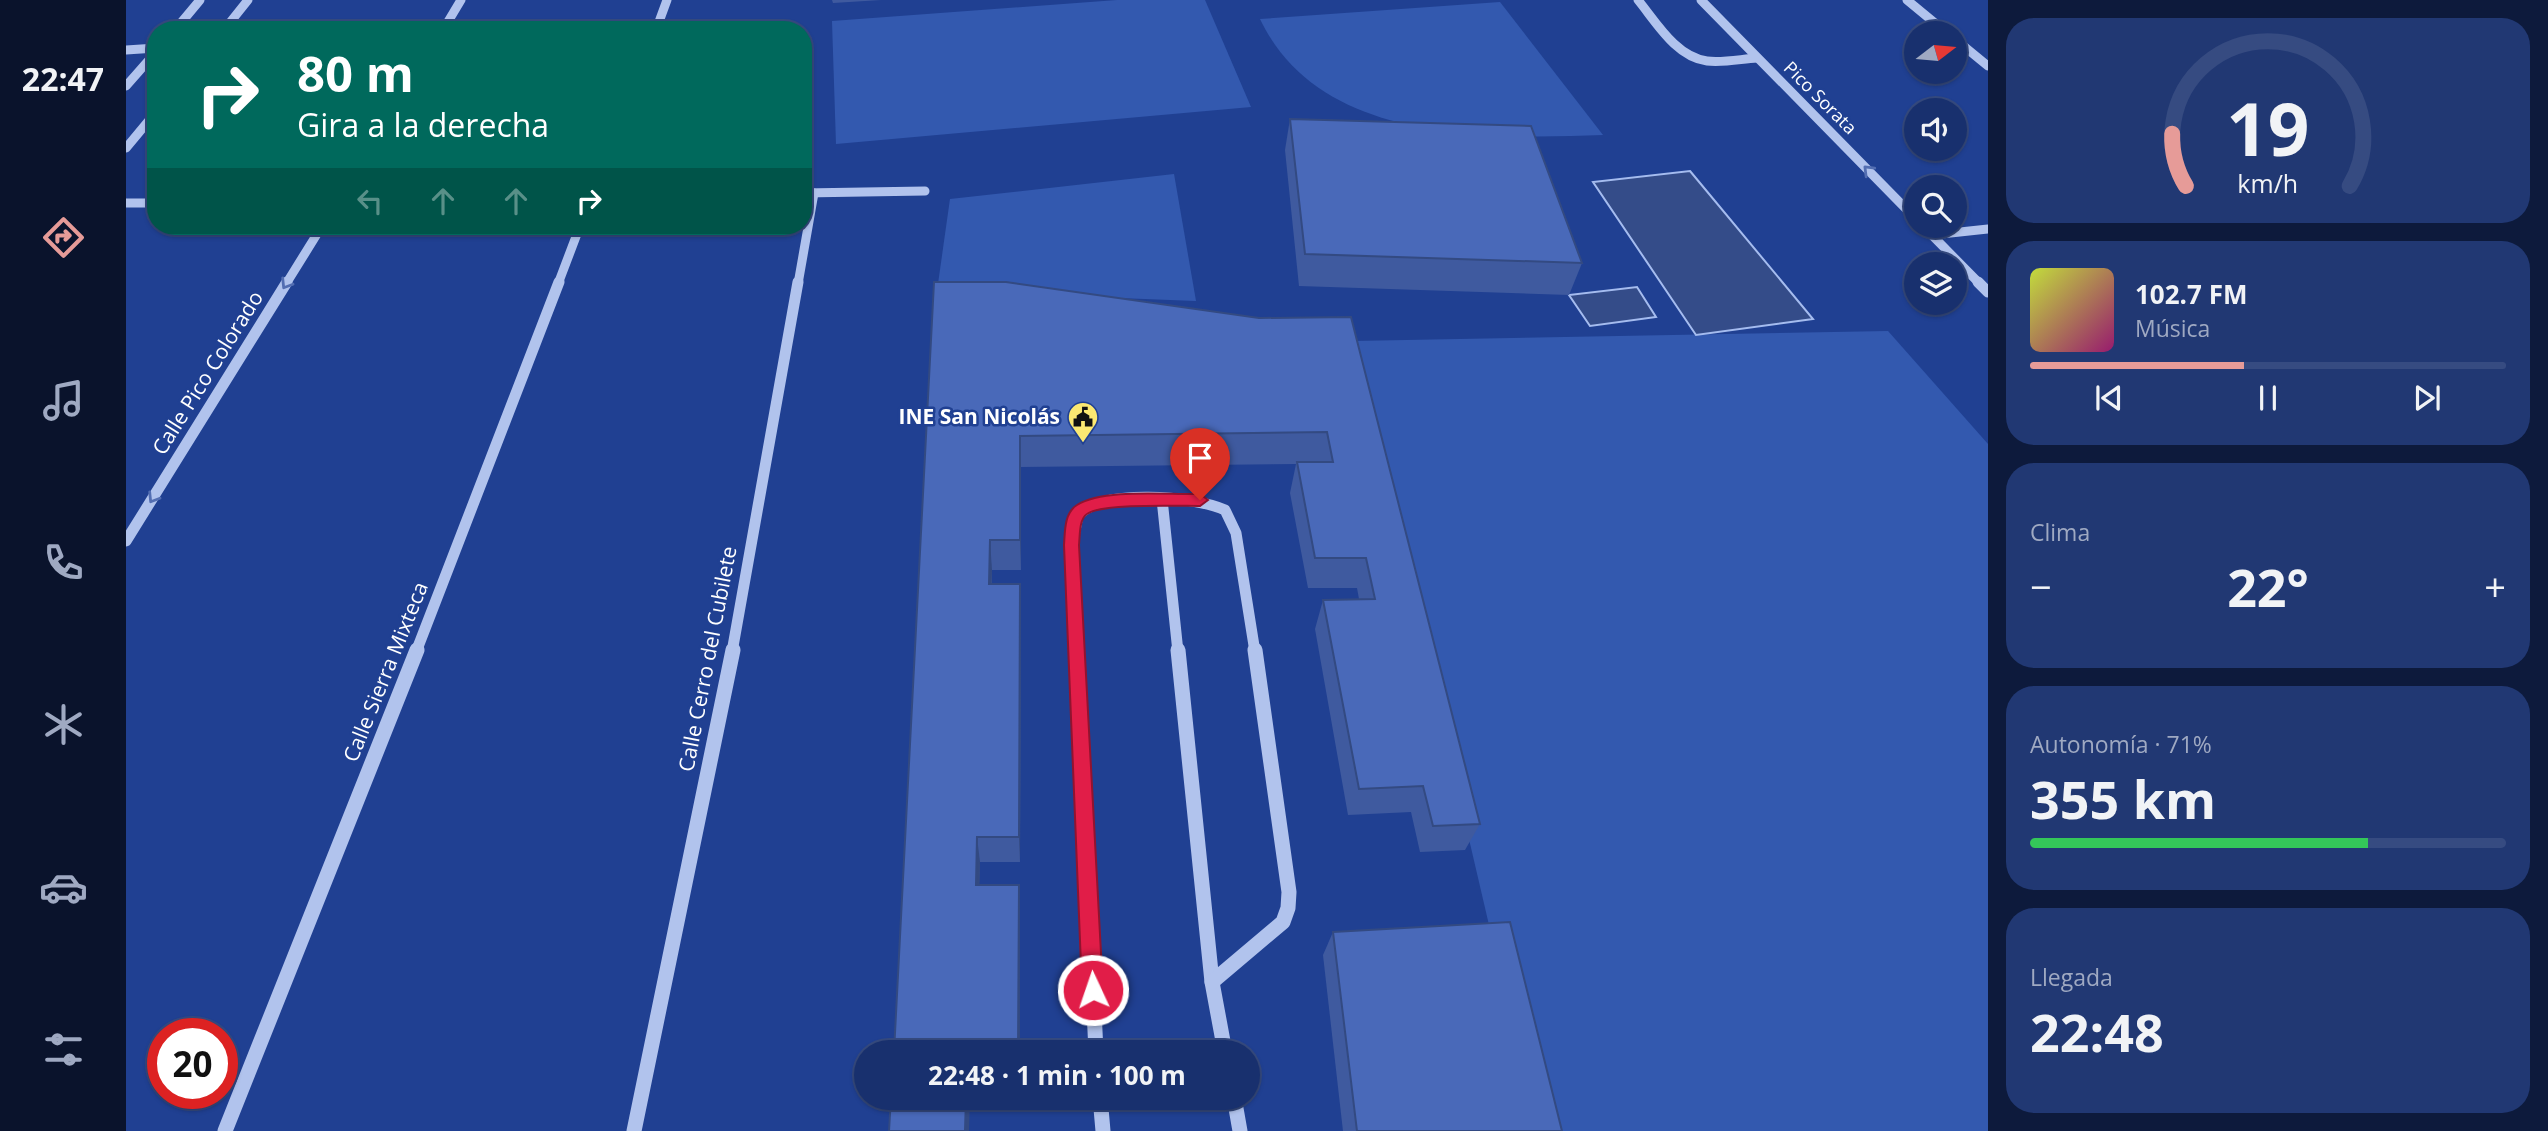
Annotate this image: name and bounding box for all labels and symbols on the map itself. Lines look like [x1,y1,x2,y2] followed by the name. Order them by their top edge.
[1904,21,1967,84] north arrow
[1779,56,1862,139] street label: Pico Sorata
[1864,166,1877,179] one-way arrow
[282,276,295,289] one-way arrow
[145,285,269,460] street label: Calle Pico Colorado
[1066,400,1100,444] public building icon: INE San Nicolás
[898,402,1060,430] place label: INE San Nicolás
[1170,428,1230,500] pin
[149,490,162,503] one-way arrow
[671,544,743,774] street label: Calle Cerro del Cubilete
[336,577,434,766] street label: Calle Sierra Mixteca
[1056,953,1130,1027] position arrow
[147,1018,238,1109] speed limit sign: 20

